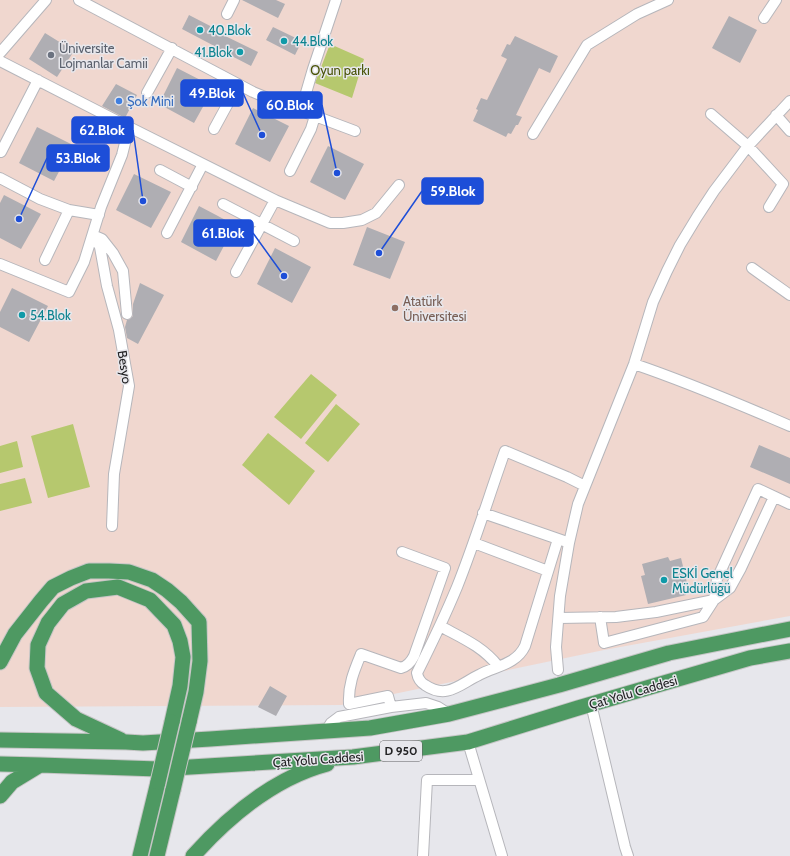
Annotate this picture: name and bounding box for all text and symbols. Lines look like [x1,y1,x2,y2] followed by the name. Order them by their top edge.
[208,22,251,38] place label: 40.Blok
[195,25,205,35] marker: 40.Blok
[292,33,333,49] place label: 44.Blok
[279,36,289,46] marker: 44.Blok
[59,40,148,72] place label: Üniversite Lojmanlar Camii
[194,44,232,60] place label: 41.Blok
[235,47,245,57] marker: 41.Blok
[46,50,56,60] marker: Üniversite Lojmanlar Camii
[310,62,370,78] park label: Oyun parkı
[181,80,243,106] callout: 49.Blok
[189,84,235,102] text: 49.Blok
[258,92,322,118] callout: 60.Blok
[127,93,174,109] place label: Şok Mini
[114,96,124,106] marker: Şok Mini
[266,96,314,114] text: 60.Blok
[72,117,133,143] callout: 62.Blok
[79,121,125,139] text: 62.Blok
[47,145,109,171] callout: 53.Blok
[55,149,101,167] text: 53.Blok
[422,178,483,204] callout: 59.Blok
[430,182,476,200] text: 59.Blok
[194,220,253,246] callout: 61.Blok
[201,224,245,242] text: 61.Blok
[403,293,467,324] place label: Atatürk Üniversitesi
[390,303,400,313] marker: Atatürk Üniversitesi
[30,307,71,323] place label: 54.Blok
[17,310,27,320] marker: 54.Blok
[114,349,136,385] street label: Besyo
[672,565,733,596] place label: ESKİ Genel Müdürlüğü
[659,575,669,585] marker: ESKİ Genel Müdürlüğü
[587,672,679,712] street label: Çat Yolu Caddesi
[380,741,422,761] road number: D 950
[272,748,364,770] street label: Çat Yolu Caddesi

